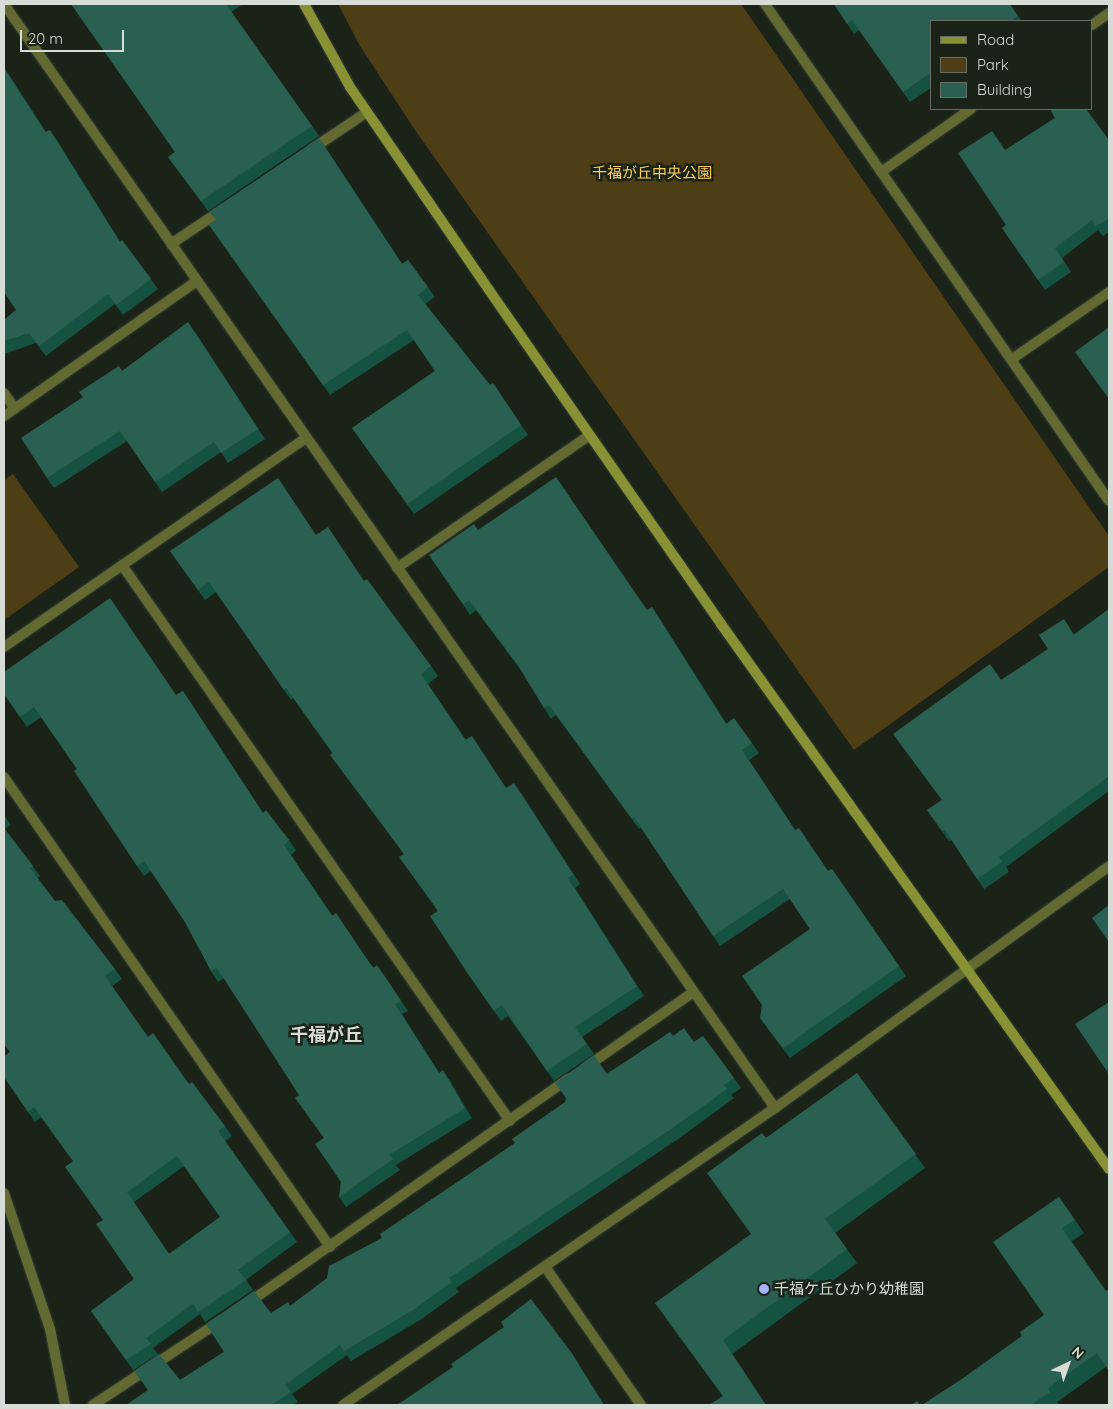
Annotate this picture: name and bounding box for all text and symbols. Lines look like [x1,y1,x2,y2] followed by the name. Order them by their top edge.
[22,20,126,52] scale bar
[930,20,1093,110] legend
[28,29,63,48] text: 20 m
[977,30,1014,49] text: Road
[977,55,1009,74] text: Park
[977,80,1032,99] text: Building
[592,164,712,182] park label: 千福が丘中央公園
[290,1024,362,1046] district label: 千福が丘
[774,1280,924,1298] place label: 千福ケ丘ひかり幼稚園
[758,1283,770,1295] marker: 千福ケ丘ひかり幼稚園
[1043,1339,1093,1389] north arrow
[1068,1343,1088,1363] text: N

